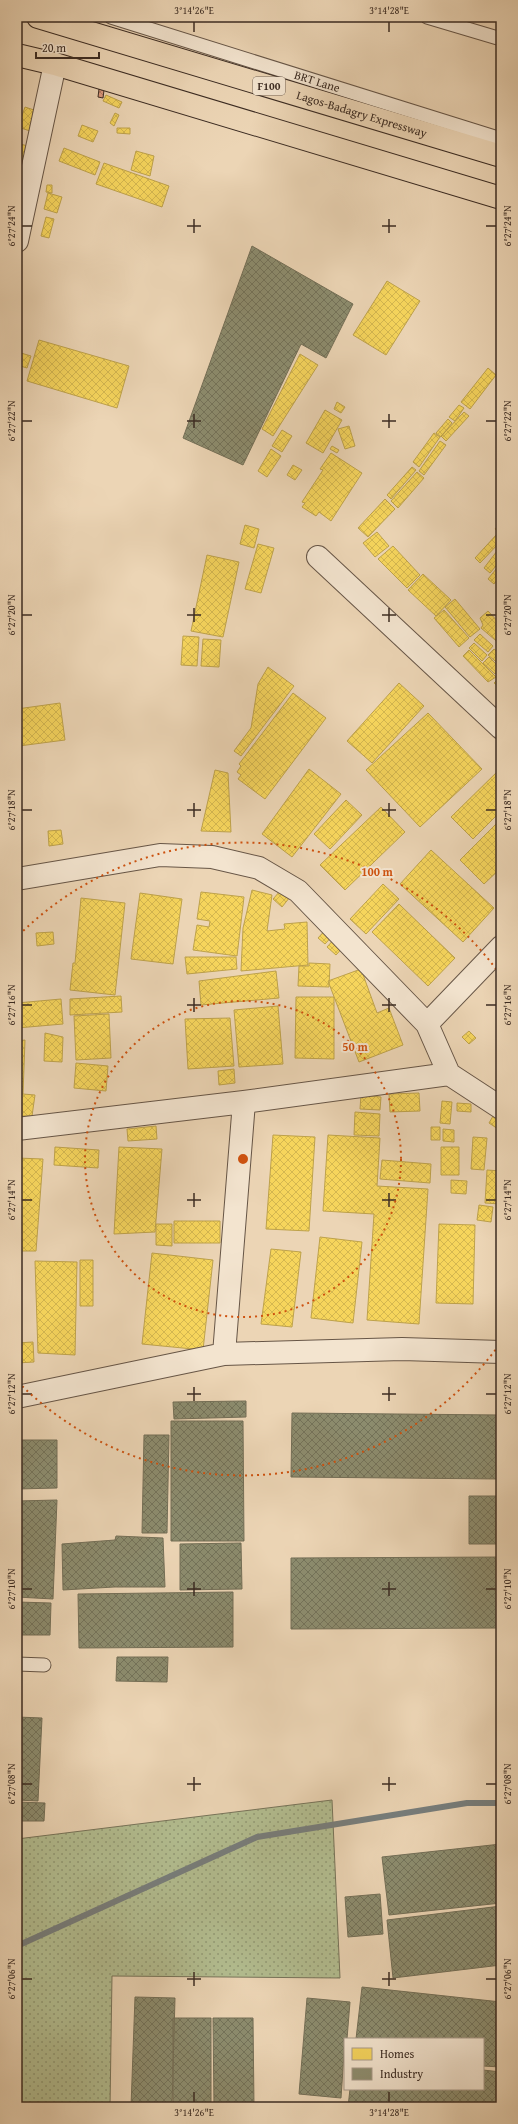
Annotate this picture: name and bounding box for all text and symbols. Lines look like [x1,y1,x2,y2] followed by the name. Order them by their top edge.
[174,3,214,18] text: 3°14'26"E
[369,3,409,18] text: 3°14'28"E
[36,34,99,60] scale bar
[42,39,66,56] text: 20 m
[292,66,343,96] street label: BRT Lane
[253,77,285,95] road number: F100
[295,86,429,141] street label: Lagos-Badagry Expressway
[4,205,19,247] text: 6°27'24"N
[500,205,515,247] text: 6°27'24"N
[4,400,19,442] text: 6°27'22"N
[500,400,515,442] text: 6°27'22"N
[4,594,19,636] text: 6°27'20"N
[500,594,515,636] text: 6°27'20"N
[4,789,19,831] text: 6°27'18"N
[500,789,515,831] text: 6°27'18"N
[361,863,394,880] text: 100 m
[4,984,19,1026] text: 6°27'16"N
[500,984,515,1026] text: 6°27'16"N
[342,1038,368,1055] text: 50 m
[236,1152,250,1166] centre of rings
[4,1179,19,1221] text: 6°27'14"N
[500,1179,515,1221] text: 6°27'14"N
[4,1373,19,1415] text: 6°27'12"N
[500,1373,515,1415] text: 6°27'12"N
[4,1568,19,1610] text: 6°27'10"N
[500,1568,515,1610] text: 6°27'10"N
[4,1763,19,1805] text: 6°27'08"N
[500,1763,515,1805] text: 6°27'08"N
[4,1958,19,2000] text: 6°27'06"N
[500,1958,515,2000] text: 6°27'06"N
[344,2038,484,2090] legend
[380,2045,415,2062] text: Homes
[380,2065,423,2082] text: Industry
[174,2105,214,2120] text: 3°14'26"E
[369,2105,409,2120] text: 3°14'28"E

